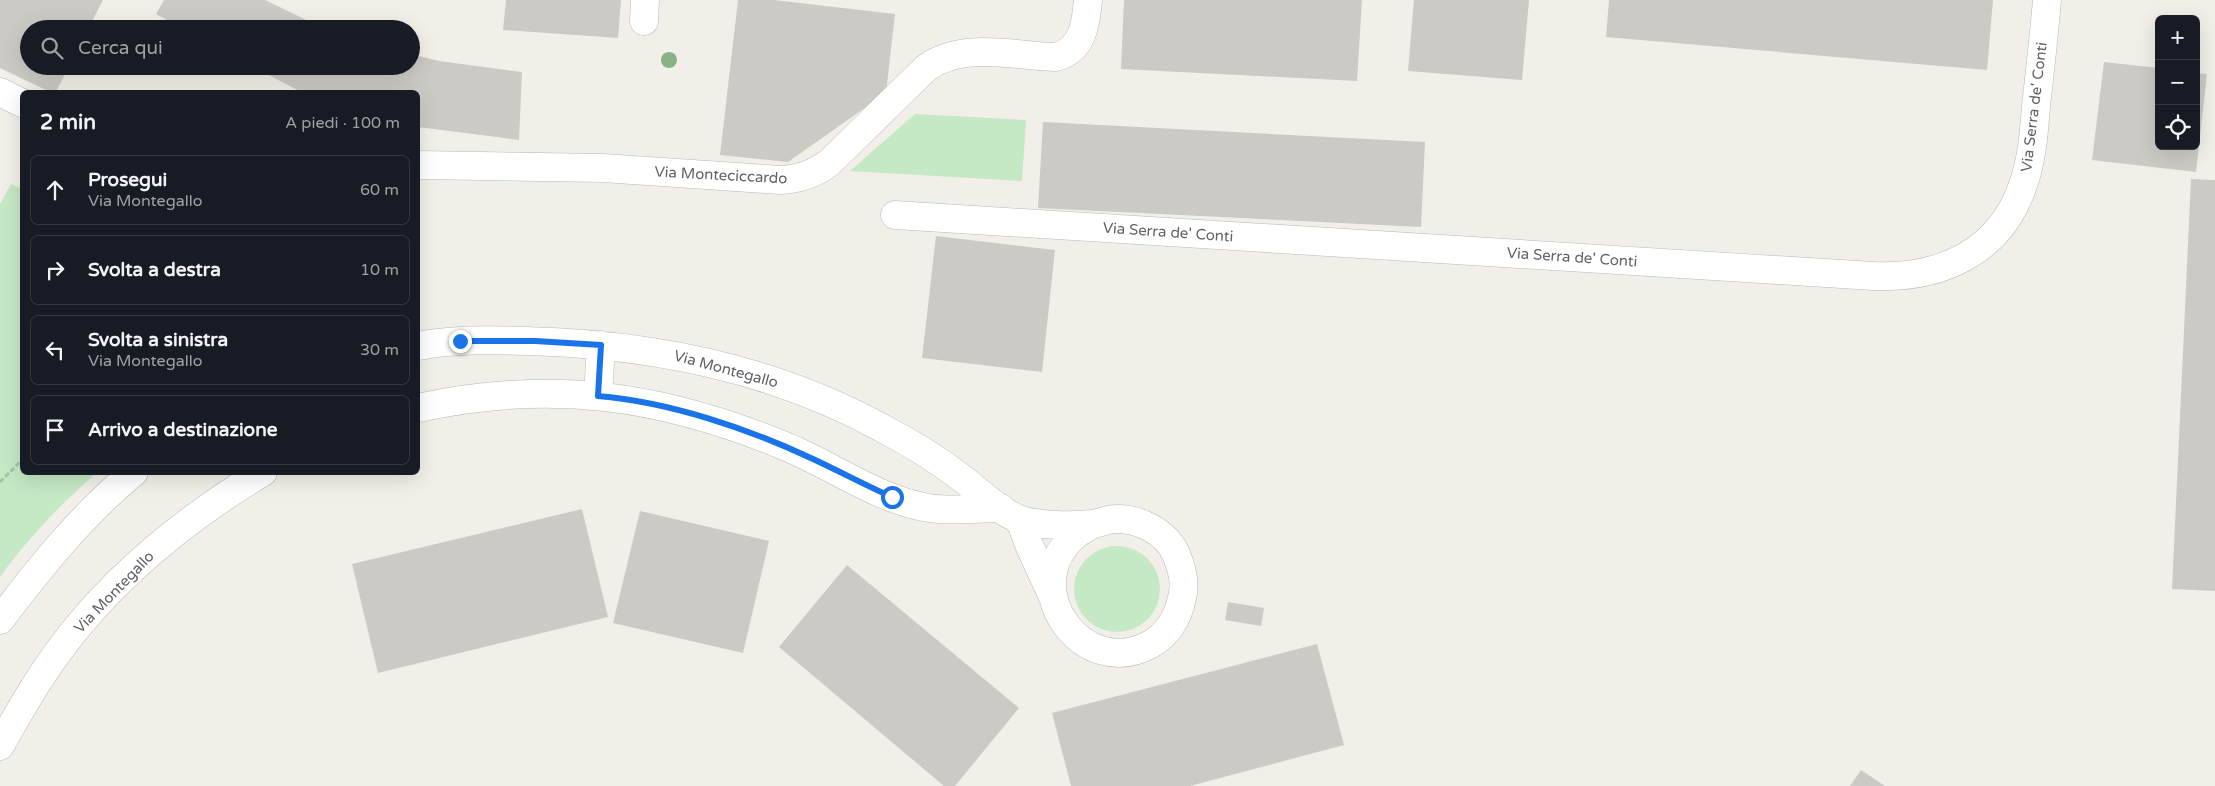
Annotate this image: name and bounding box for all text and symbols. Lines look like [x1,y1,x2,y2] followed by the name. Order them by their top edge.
[2155,15,2200,150] map controls
[2155,15,2200,60] button: +
[20,20,420,75] search box
[38,34,66,62] icon: search
[78,37,163,59] text: Cerca qui
[2017,41,2051,173] street label: Via Serra de' Conti
[2155,60,2200,105] button: −
[2155,105,2200,150] button: locate
[40,110,96,135] text: 2 min
[285,113,400,133] text: A piedi · 100 m
[654,163,788,187] street label: Via Monteciccardo
[88,169,167,191] text: Prosegui
[41,176,69,204] icon: ahead
[360,180,399,200] text: 60 m
[88,191,202,211] text: Via Montegallo
[1102,218,1234,246] street label: Via Serra de' Conti
[1506,243,1638,271] street label: Via Serra de' Conti
[41,256,69,284] icon: right
[88,259,221,281] text: Svolta a destra
[360,260,399,280] text: 10 m
[88,329,228,351] text: Svolta a sinistra
[449,330,472,353] route end
[41,336,69,364] icon: left
[360,340,399,360] text: 30 m
[672,346,780,392] street label: Via Montegallo
[88,351,202,371] text: Via Montegallo
[41,416,69,444] icon: arrive
[88,419,278,441] text: Arrivo a destinazione
[881,486,904,509] route start
[70,547,158,637] street label: Via Montegallo

